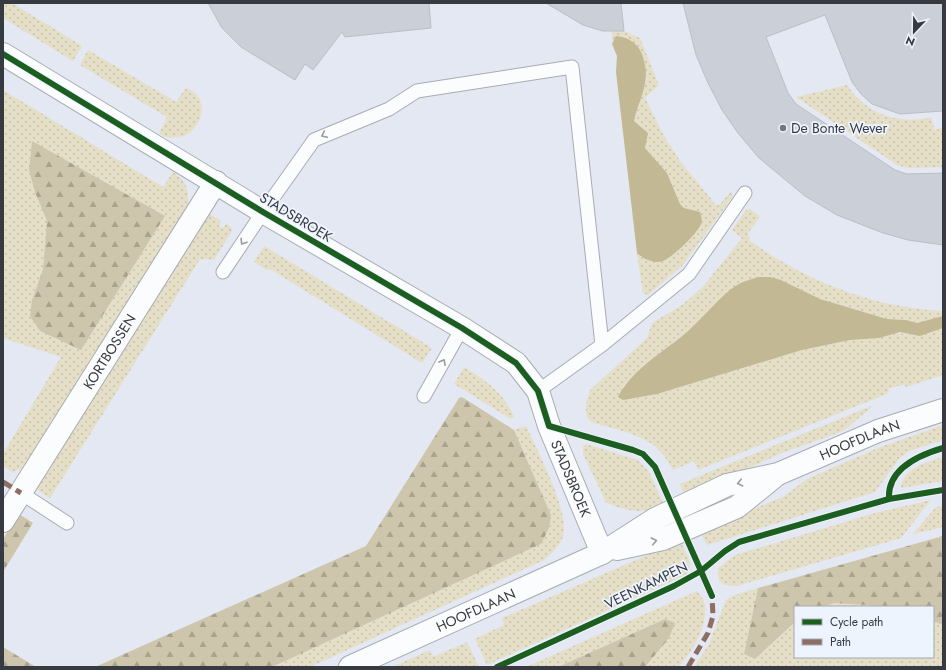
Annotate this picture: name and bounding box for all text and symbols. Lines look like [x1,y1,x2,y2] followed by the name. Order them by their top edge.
[894,12,934,52] north arrow
[903,32,917,50] text: N
[791,118,887,138] place label: De Bonte Wever
[778,123,788,133] marker: De Bonte Wever
[321,130,329,138] one-way arrow
[256,187,336,247] street label: STADSBROEK
[240,238,248,245] one-way arrow
[78,310,141,393] street label: KORTBOSSEN
[439,359,446,367] one-way arrow
[816,415,902,465] street label: HOOFDLAAN
[546,437,596,520] street label: STADSBROEK
[737,478,743,486] one-way arrow
[650,537,657,546] one-way arrow
[601,556,691,614] street label: VEENKAMPEN
[433,583,519,637] street label: HOOFDLAAN
[794,606,934,658] legend
[830,613,883,631] text: Cycle path
[830,633,851,651] text: Path

